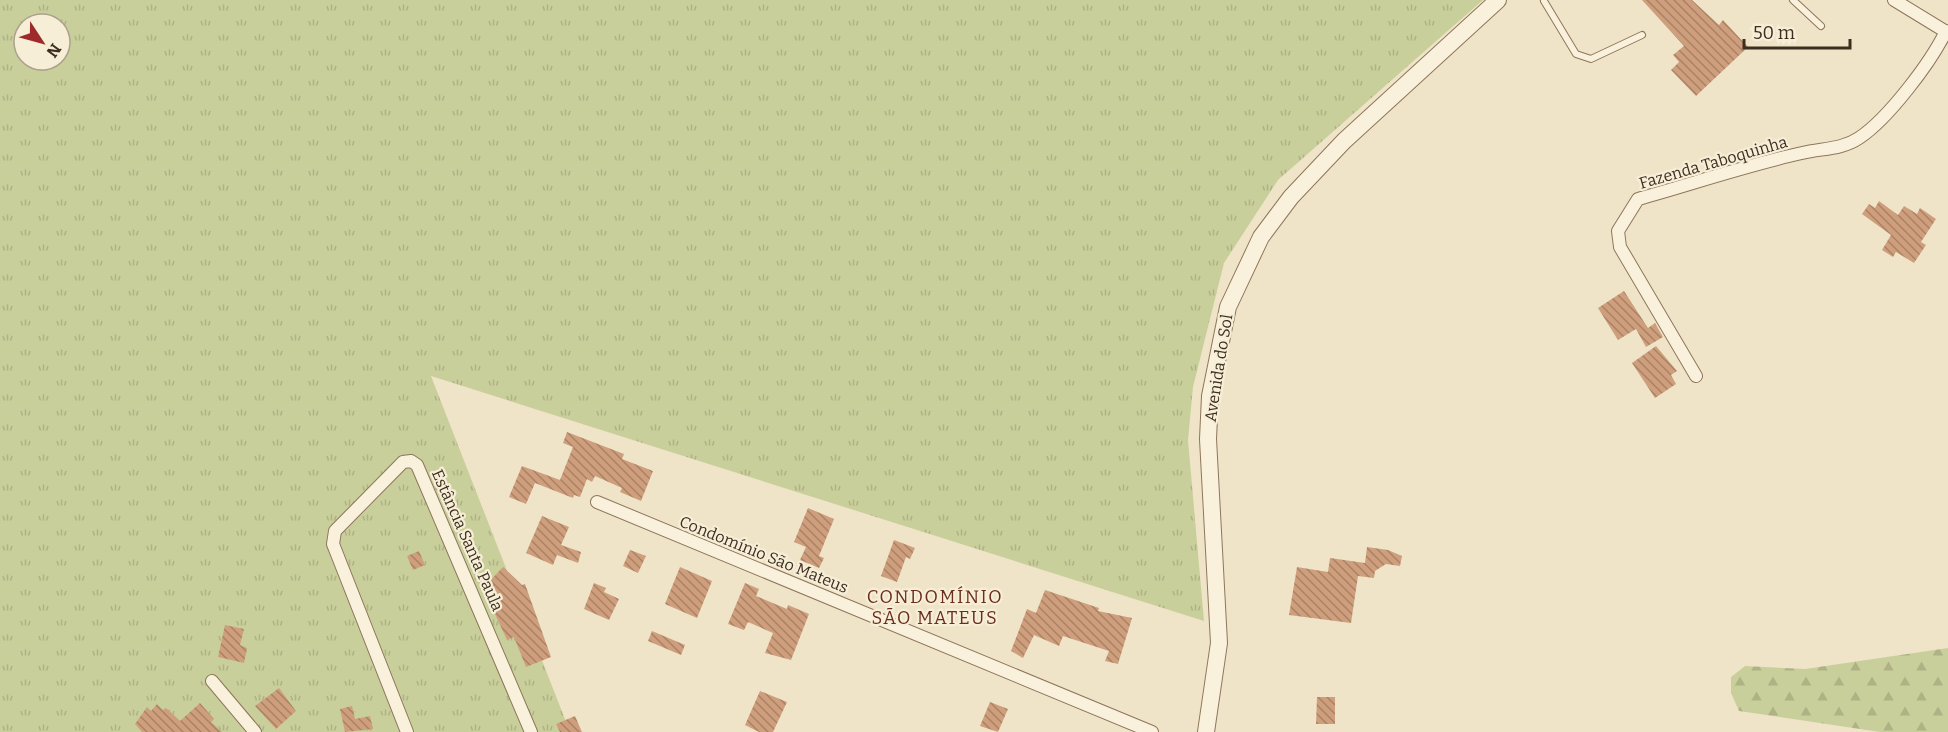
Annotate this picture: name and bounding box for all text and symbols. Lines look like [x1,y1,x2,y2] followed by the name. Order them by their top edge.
[12,12,72,72] north arrow
[1744,12,1850,50] scale bar
[1753,22,1795,44] text: 50 m
[42,40,65,61] text: N
[1637,132,1790,193] street label: Fazenda Taboquinha
[1201,313,1236,423] street label: Avenida do Sol
[428,466,507,614] street label: Estância Santa Paula
[677,512,851,597] street label: Condomínio São Mateus
[867,585,1003,629] district label: CONDOMÍNIO SÃO MATEUS

